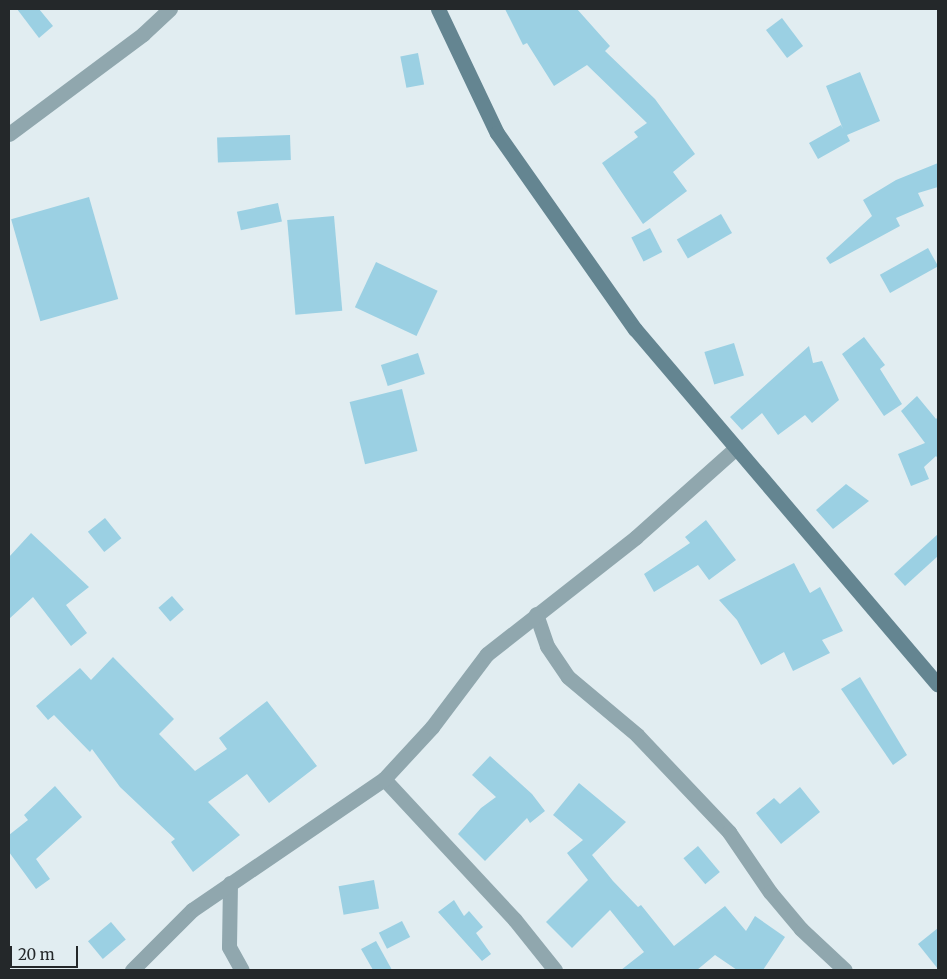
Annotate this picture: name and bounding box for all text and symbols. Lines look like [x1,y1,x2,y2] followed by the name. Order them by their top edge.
[12,936,80,968] scale bar
[18,945,55,964] text: 20 m

